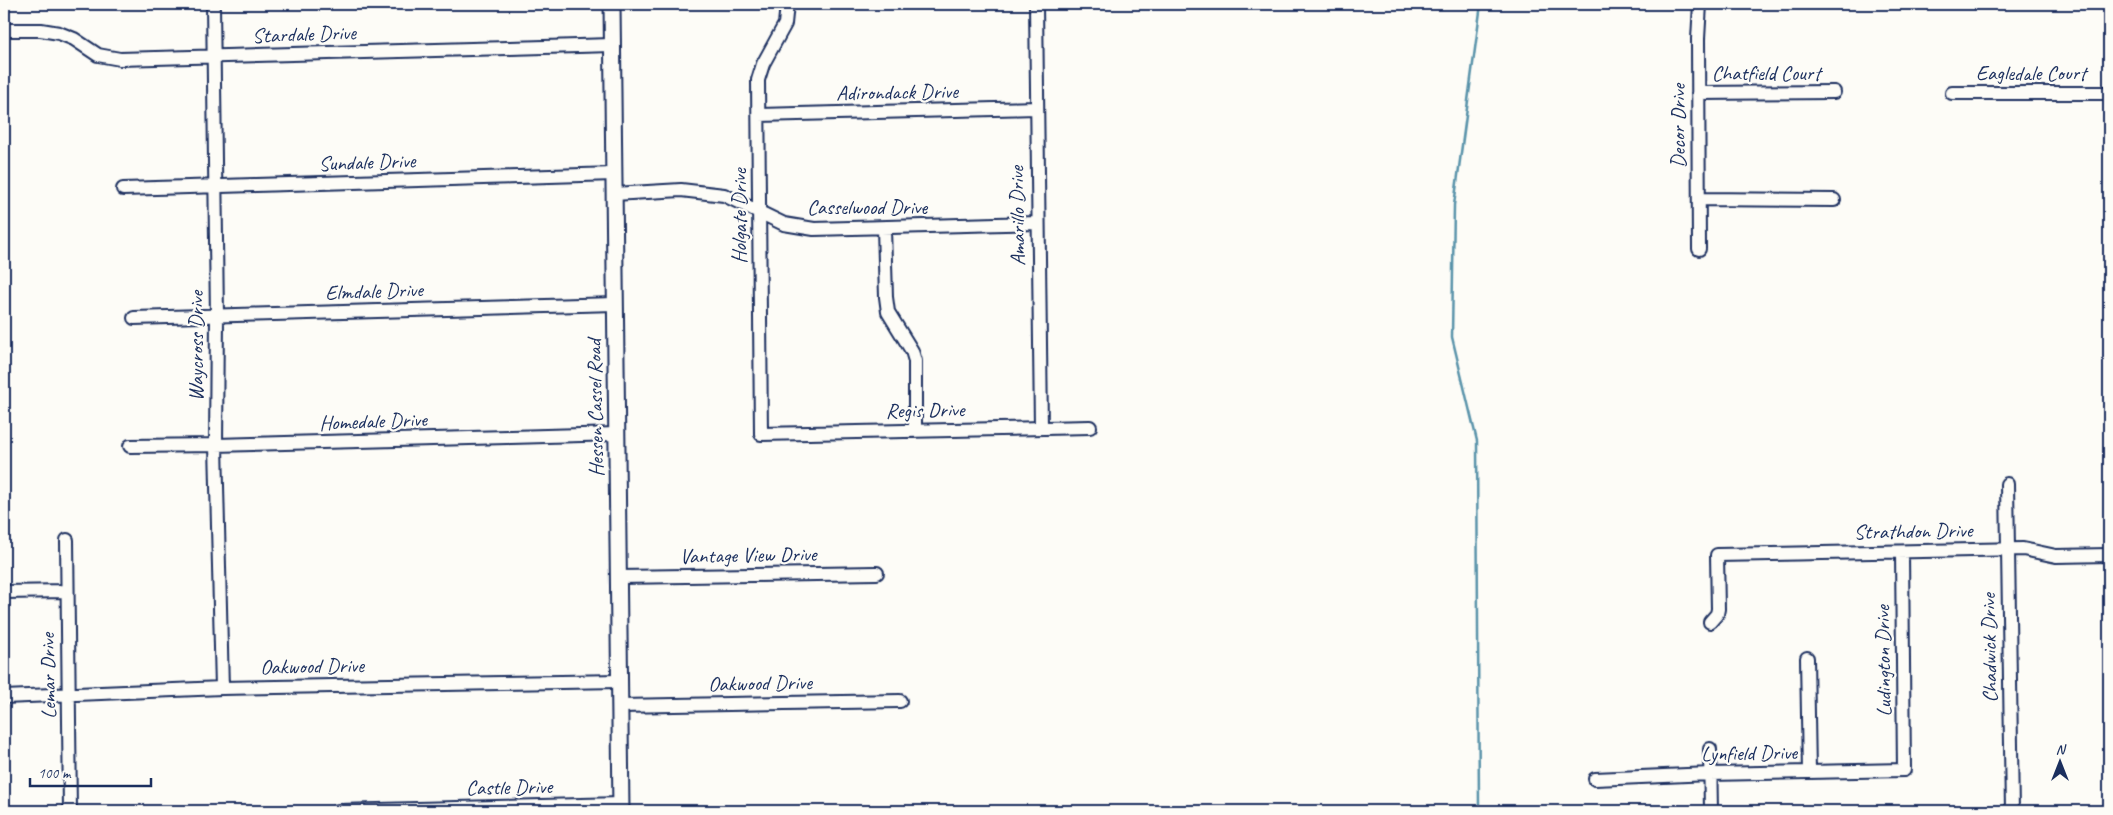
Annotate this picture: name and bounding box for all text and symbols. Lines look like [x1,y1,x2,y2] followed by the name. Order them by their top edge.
[252,19,358,49] street label: Stardale Drive
[1712,60,1823,86] street label: Chatfield Court
[1976,60,2089,86] street label: Eagledale Court
[836,78,959,106] street label: Adirondack Drive
[1665,82,1691,168] street label: Decor Drive
[318,147,417,177] street label: Sundale Drive
[1003,165,1031,266] street label: Amarillo Drive
[726,167,752,264] street label: Holgate Drive
[807,194,928,220] street label: Casselwood Drive
[325,276,425,306] street label: Elmdale Drive
[183,289,209,401] street label: Waycross Drive
[581,335,609,477] street label: Hessen Cassel Road
[885,396,967,424] street label: Regis Drive
[319,406,428,436] street label: Homedale Drive
[1853,517,1975,545] street label: Strathdon Drive
[679,541,819,569] street label: Vantage View Drive
[1975,591,2003,703] street label: Chadwick Drive
[1869,604,1897,717] street label: Ludington Drive
[34,631,62,719] street label: Lemar Drive
[260,652,365,680] street label: Oakwood Drive
[708,669,813,697] street label: Oakwood Drive
[2036,738,2086,788] north arrow
[1701,739,1798,767] street label: Lynfield Drive
[2056,741,2067,758] text: N
[30,755,151,787] scale bar
[38,764,72,783] text: 100 m
[466,773,555,801] street label: Castle Drive

